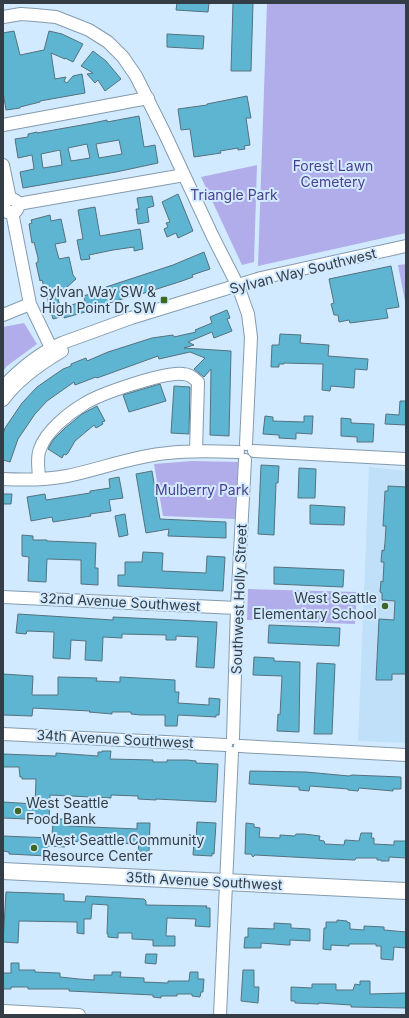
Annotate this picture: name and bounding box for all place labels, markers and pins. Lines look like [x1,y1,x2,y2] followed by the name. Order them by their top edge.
[39,283,156,316] place label: Sylvan Way SW & High Point Dr SW
[159,295,169,305] marker: Sylvan Way SW & High Point Dr SW
[253,589,377,622] place label: West Seattle Elementary School
[380,601,390,611] marker: West Seattle Elementary School
[26,794,109,827] place label: West Seattle Food Bank
[13,806,23,816] marker: West Seattle Food Bank
[42,831,205,864] place label: West Seattle Community Resource Center
[29,843,39,853] marker: West Seattle Community Resource Center

